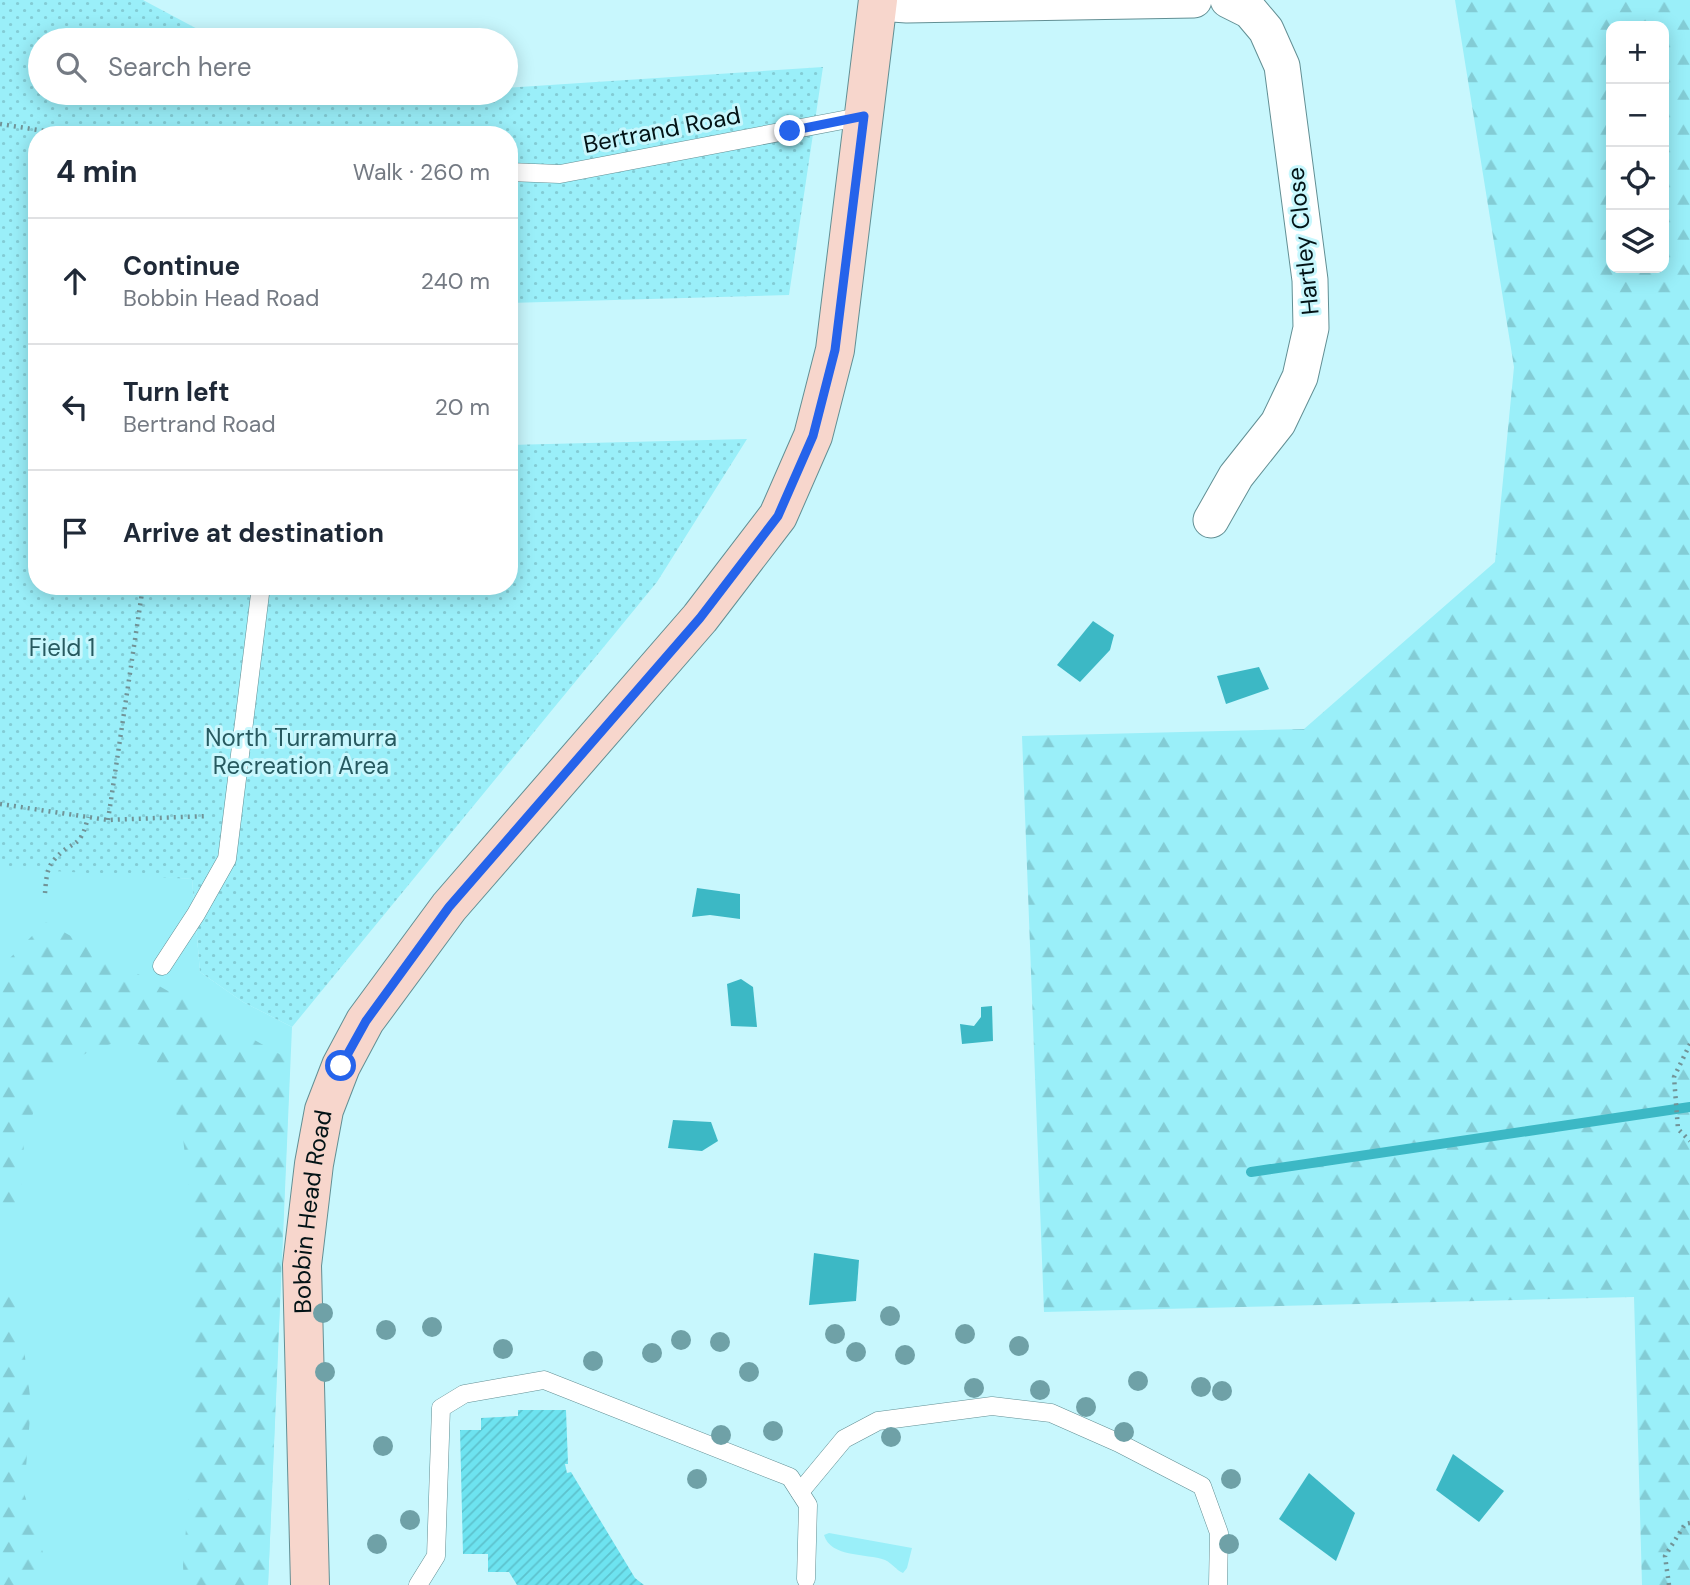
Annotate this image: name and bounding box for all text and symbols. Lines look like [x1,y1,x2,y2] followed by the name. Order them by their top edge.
[1606,21,1669,273] map controls
[1606,21,1669,84] button: +
[28,28,518,105] search box
[52,48,90,86] icon: search
[108,50,251,84] text: Search here
[1606,84,1669,147] button: −
[581,99,743,160] street label: Bertrand Road
[774,115,805,146] route end
[1606,147,1669,210] button: locate
[56,152,138,191] text: 4 min
[353,157,490,187] text: Walk · 260 m
[1279,166,1326,316] street label: Hartley Close
[1606,210,1669,273] button: layers
[123,249,240,283] text: Continue
[56,262,94,300] icon: ahead
[421,266,490,296] text: 240 m
[123,283,319,313] text: Bobbin Head Road
[123,375,230,409] text: Turn left
[56,388,94,426] icon: left
[435,392,490,422] text: 20 m
[123,409,276,439] text: Bertrand Road
[56,514,94,552] icon: arrive
[123,516,384,550] text: Arrive at destination
[29,632,95,663] park label: Field 1
[205,722,397,781] park label: North Turramurra Recreation Area
[325,1050,356,1081] route start
[286,1107,339,1314] street label: Bobbin Head Road

